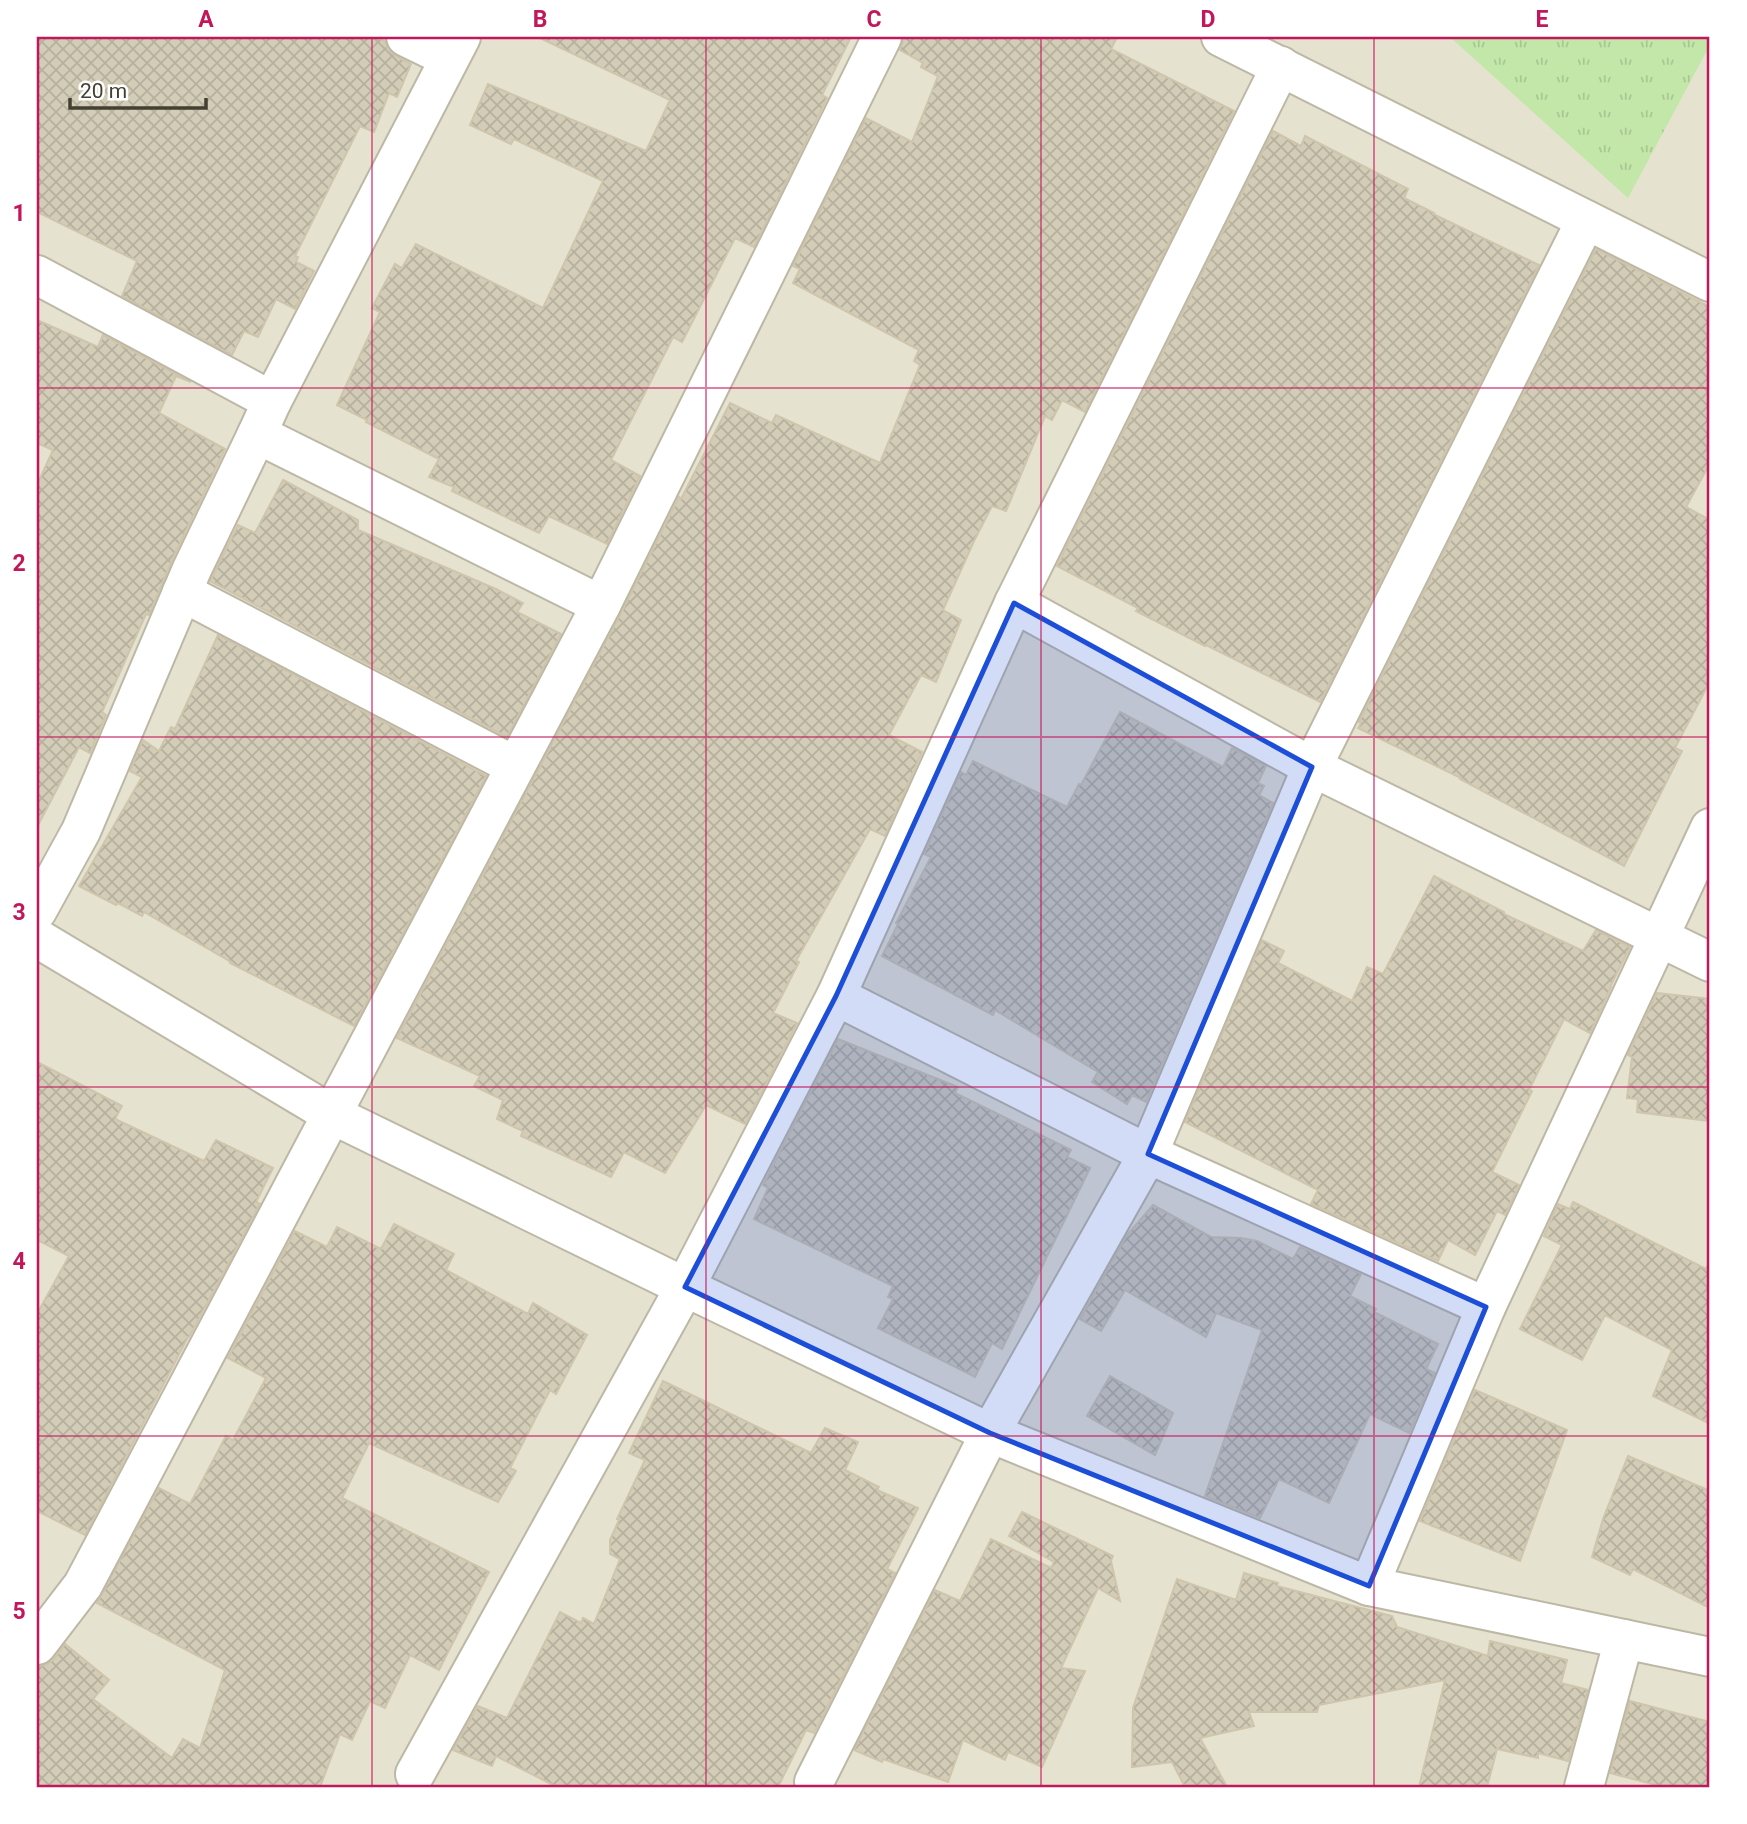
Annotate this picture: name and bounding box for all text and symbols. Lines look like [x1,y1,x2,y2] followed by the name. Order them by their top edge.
[198,6,214,33] text: A
[533,6,547,33] text: B
[866,6,882,33] text: C
[1201,6,1215,33] text: D
[1536,6,1549,33] text: E
[70,66,206,110] scale bar
[80,79,127,103] text: 20 m
[12,200,26,227] text: 1
[12,550,26,577] text: 2
[12,899,26,926] text: 3
[12,1248,26,1275] text: 4
[12,1598,26,1625] text: 5

